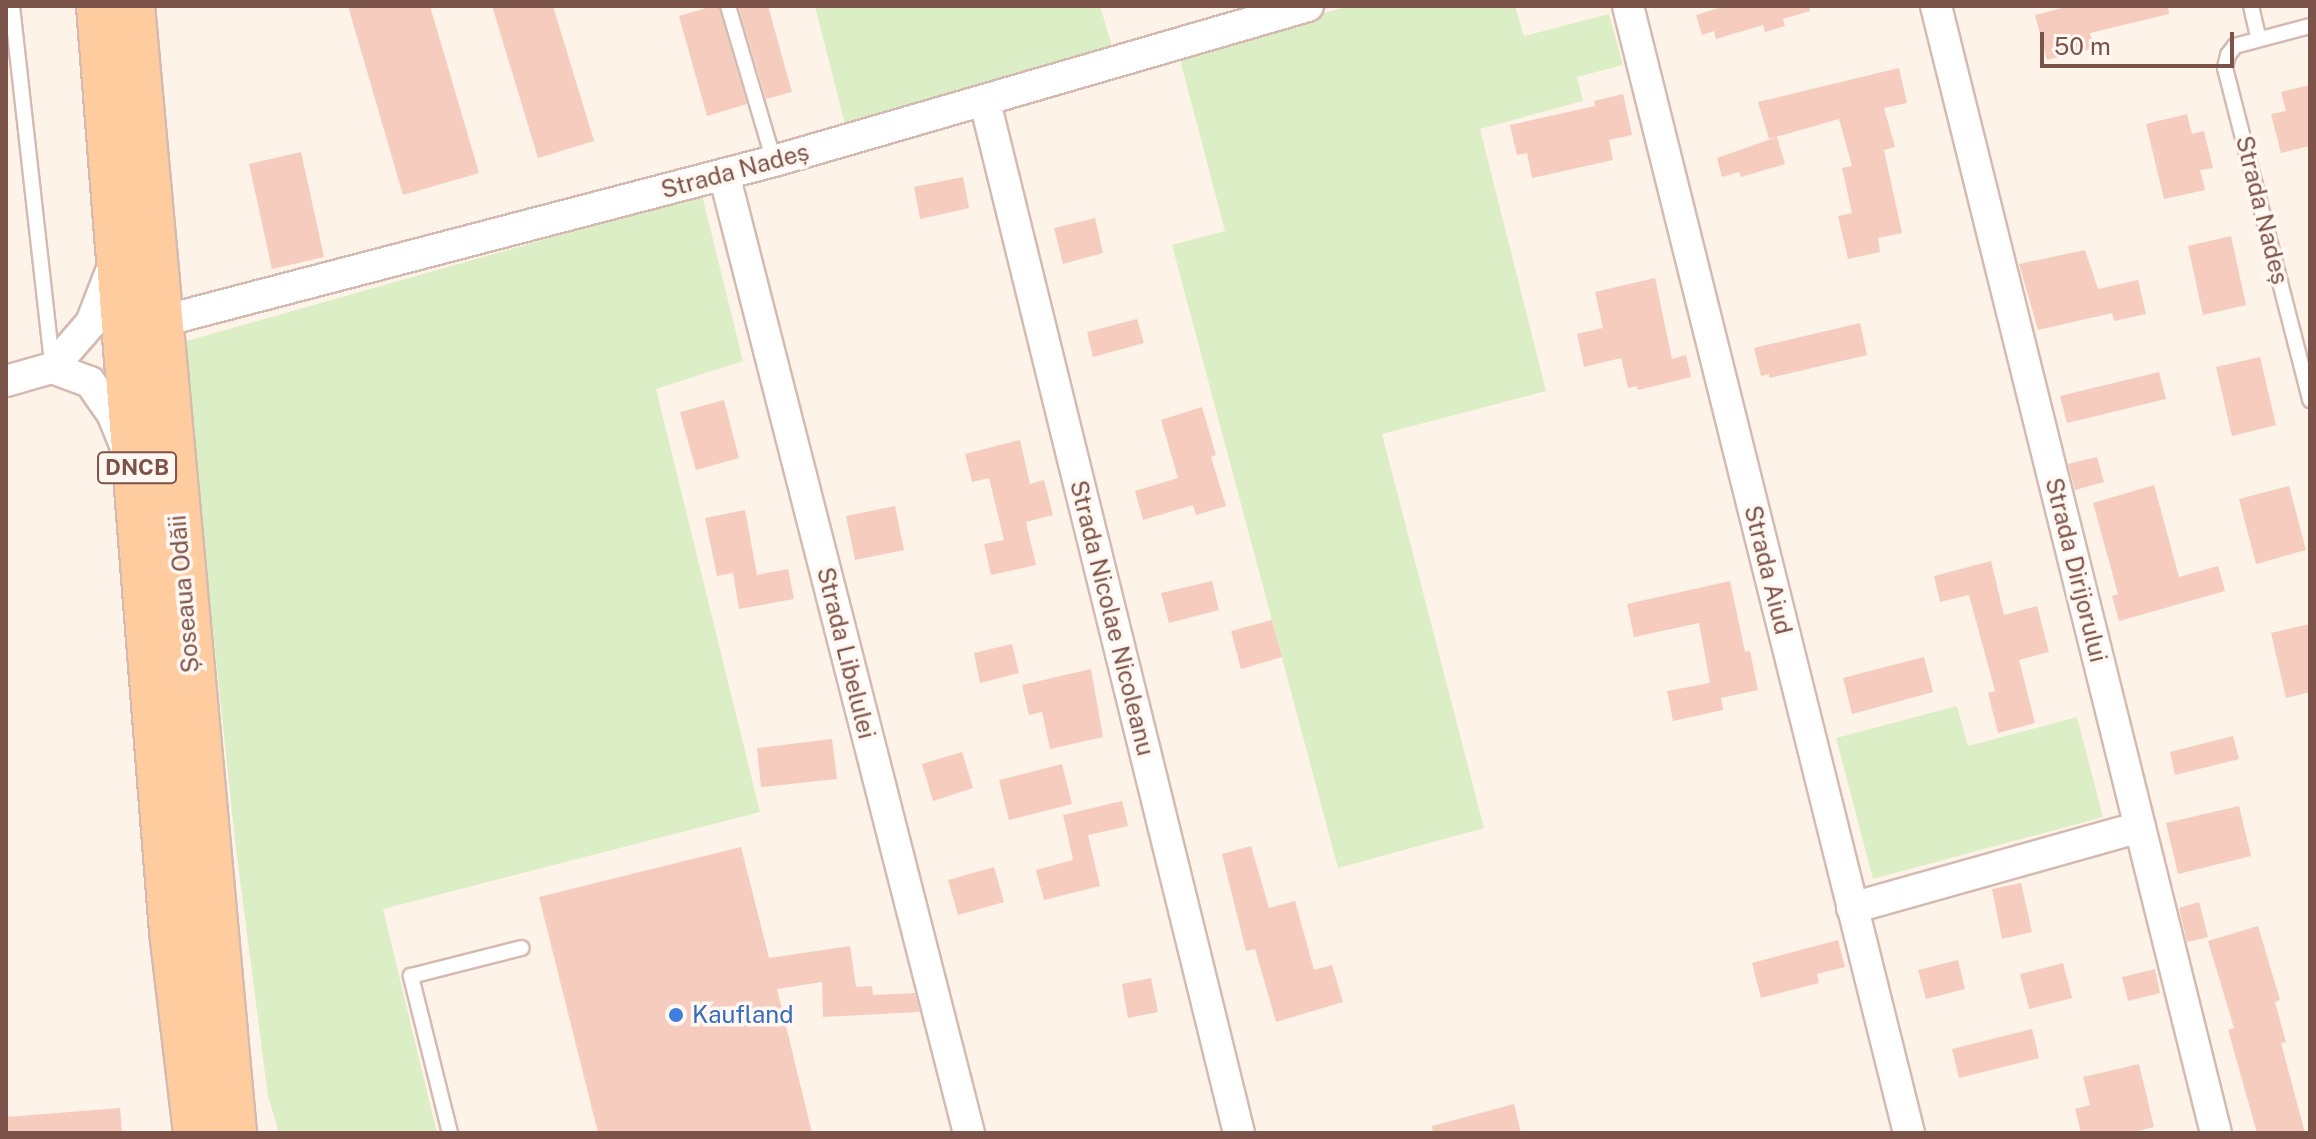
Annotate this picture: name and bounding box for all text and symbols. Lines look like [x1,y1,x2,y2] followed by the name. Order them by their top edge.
[2044,16,2238,66] scale bar
[2054,32,2111,60] text: 50 m
[2230,133,2294,287] street label: Strada Nadeș
[658,137,812,205] street label: Strada Nadeș
[97,450,177,486] road number: DNCB
[2039,475,2113,665] street label: Strada Dirijorului
[1064,477,1160,759] street label: Strada Nicolae Nicoleanu
[1738,503,1798,637] street label: Strada Aiud
[163,514,205,674] street label: Șoseaua Odăii
[811,564,881,742] street label: Strada Libelulei
[692,1001,793,1029] place label: Kaufland
[667,1006,685,1024] marker: Kaufland

